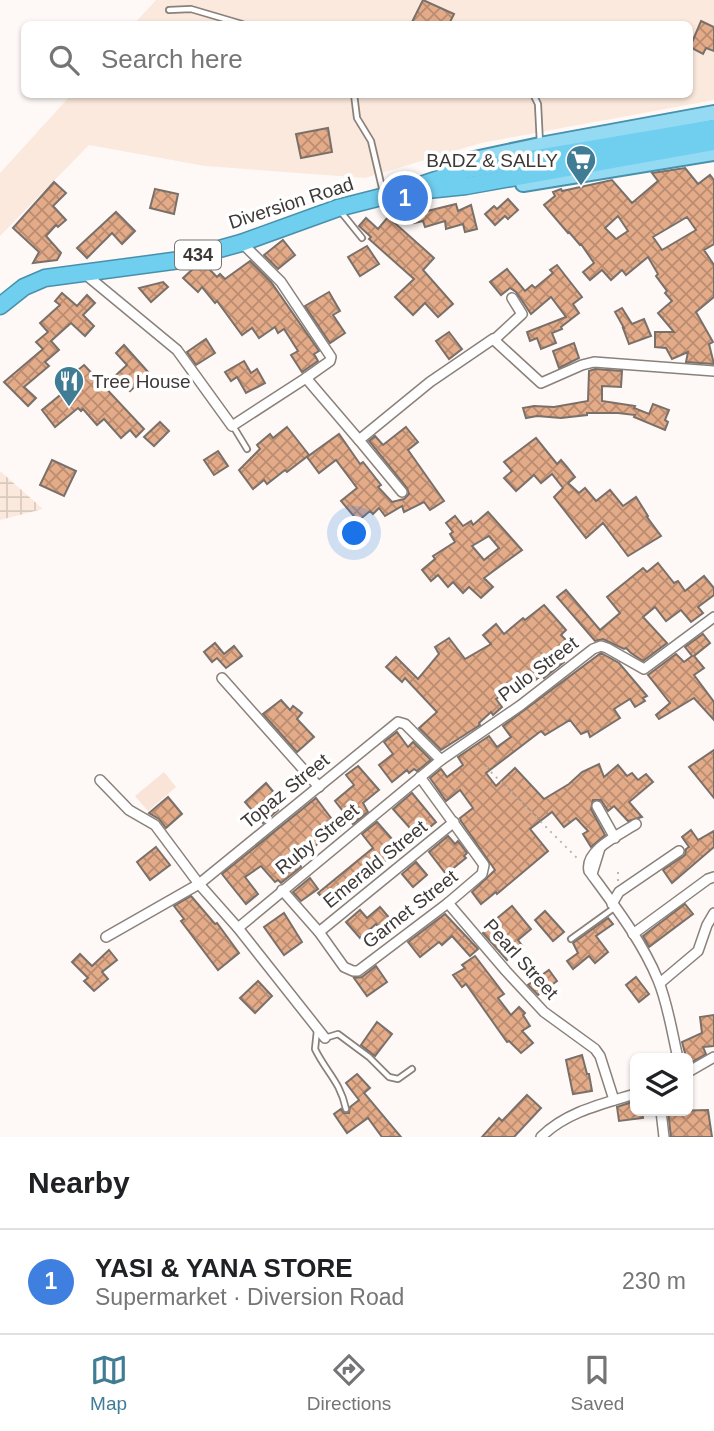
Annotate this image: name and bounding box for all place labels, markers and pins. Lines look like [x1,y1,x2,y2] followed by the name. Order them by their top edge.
[564,143,598,187] supermarket icon: BADZ & SALLY
[426,150,558,171] place label: BADZ & SALLY
[382,172,428,224] pin: 1
[52,364,86,408] restaurant icon: Tree House
[92,371,191,392] place label: Tree House

